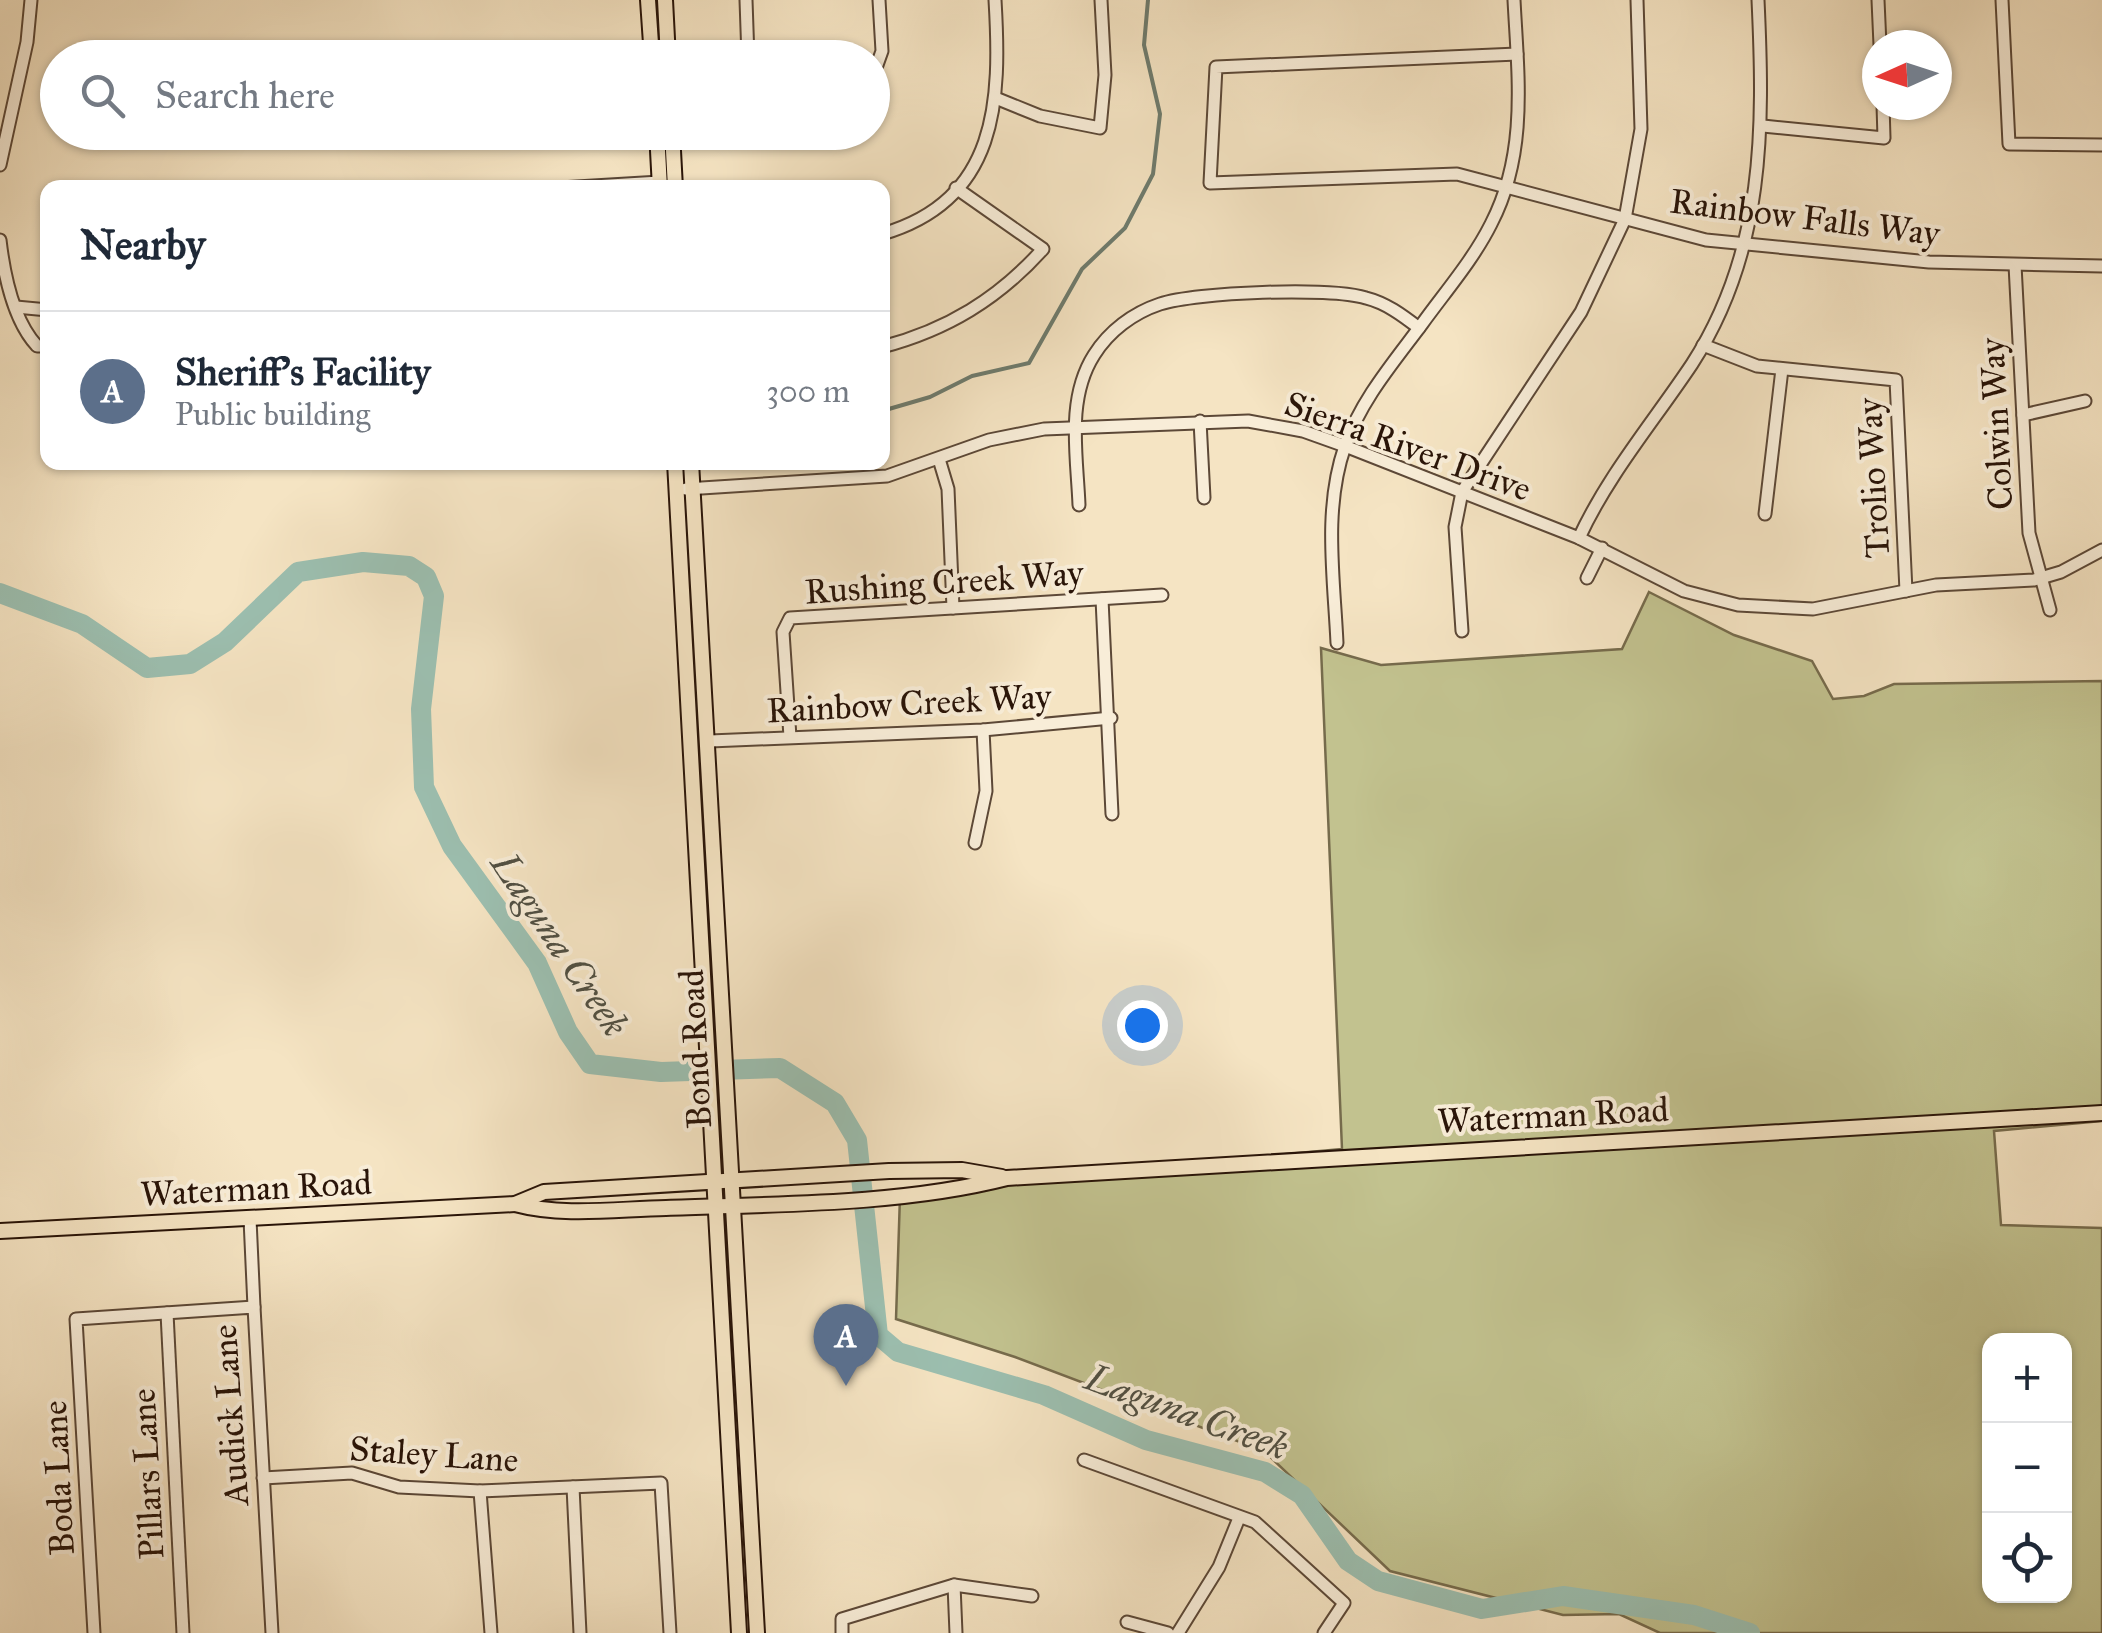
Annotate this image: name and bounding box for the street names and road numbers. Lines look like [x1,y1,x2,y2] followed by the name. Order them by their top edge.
[1668,180,1943,255] street label: Rainbow Falls Way
[1970,336,2022,511] street label: Colwin Way
[1279,382,1537,511] street label: Sierra River Drive
[1848,396,1899,559] street label: Trolio Way
[803,551,1086,614] street label: Rushing Creek Way
[766,675,1053,732] street label: Rainbow Creek Way
[670,968,721,1130] street label: Bond Road
[1436,1088,1670,1143] street label: Waterman Road
[139,1161,373,1216] street label: Waterman Road
[203,1323,258,1509] street label: Audick Lane
[122,1387,173,1560] street label: Pillars Lane
[33,1399,84,1557] street label: Boda Lane
[348,1427,520,1482] street label: Staley Lane

